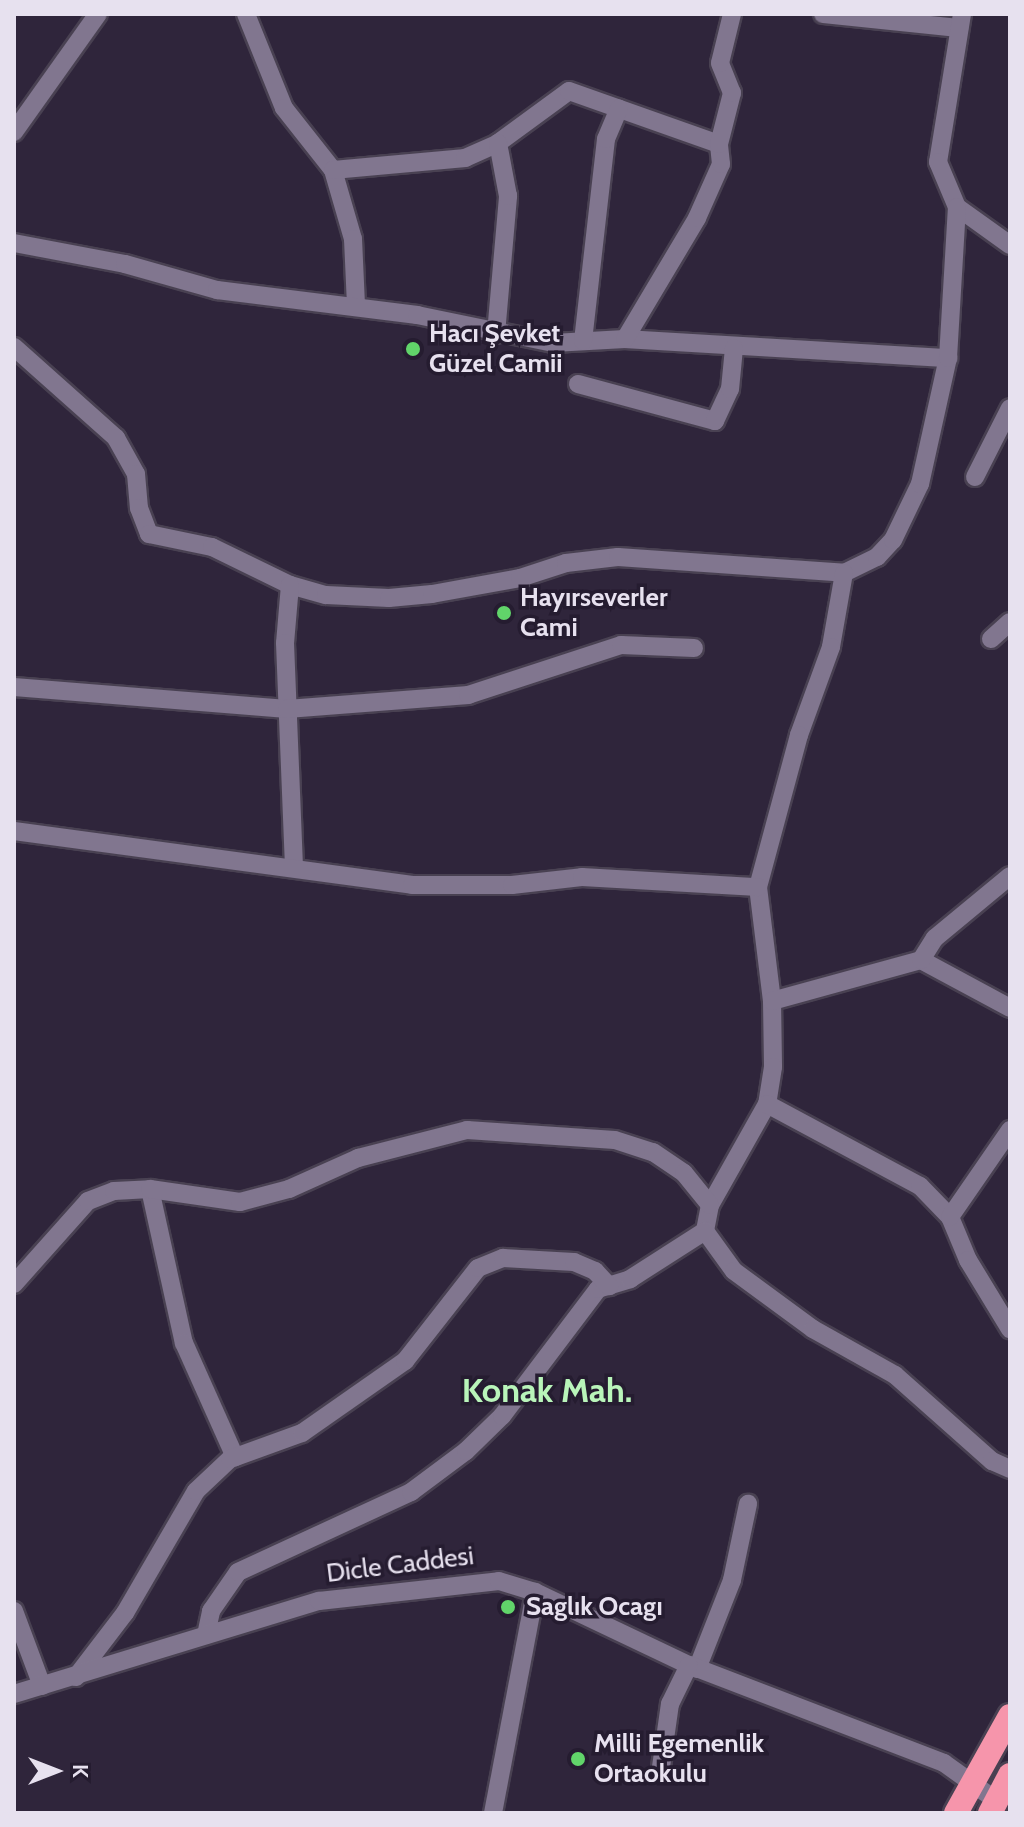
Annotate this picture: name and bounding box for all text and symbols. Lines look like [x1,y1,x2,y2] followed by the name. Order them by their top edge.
[429,318,562,380] place label: Hacı Şevket Güzel Camii
[404,340,422,358] marker: Hacı Şevket Güzel Camii
[520,582,667,644] place label: Hayırseverler Cami
[495,604,513,622] marker: Hayırseverler Cami
[462,1371,632,1411] district label: Konak Mah.
[325,1540,475,1590] street label: Dicle Caddesi
[526,1591,663,1623] place label: Saglık Ocagı
[497,1596,519,1618] marker: Saglık Ocagı
[594,1728,764,1790] place label: Milli Egemenlik Ortaokulu
[16,1731,96,1811] north arrow
[569,1750,587,1768] marker: Milli Egemenlik Ortaokulu
[67,1764,94,1778] text: K

